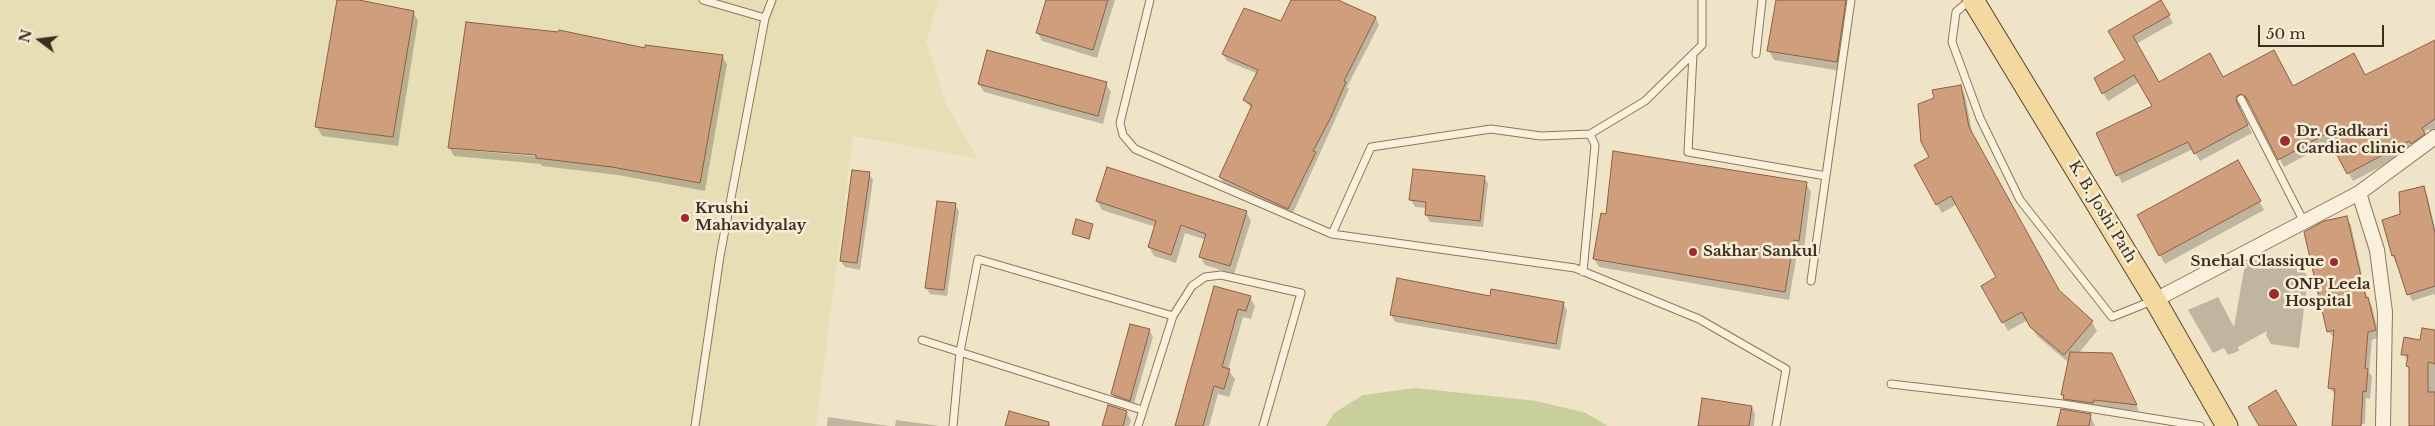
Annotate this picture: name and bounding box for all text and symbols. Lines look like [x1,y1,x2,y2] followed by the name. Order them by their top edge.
[15,15,65,65] north arrow
[2260,15,2386,47] scale bar
[2266,24,2306,43] text: 50 m
[15,27,36,45] text: N
[2296,123,2405,158] place label: Dr. Gadkari Cardiac clinic
[2278,134,2292,148] marker: Dr. Gadkari Cardiac clinic
[2064,158,2140,266] street label: K. B. Joshi Path
[695,200,806,235] place label: Krushi Mahavidyalay
[679,212,691,224] marker: Krushi Mahavidyalay
[1703,243,1818,261] place label: Sakhar Sankul
[1687,246,1699,258] marker: Sakhar Sankul
[2191,253,2324,271] place label: Snehal Classique
[2328,256,2340,268] marker: Snehal Classique
[2285,276,2371,311] place label: ONP Leela Hospital
[2267,287,2281,301] marker: ONP Leela Hospital

